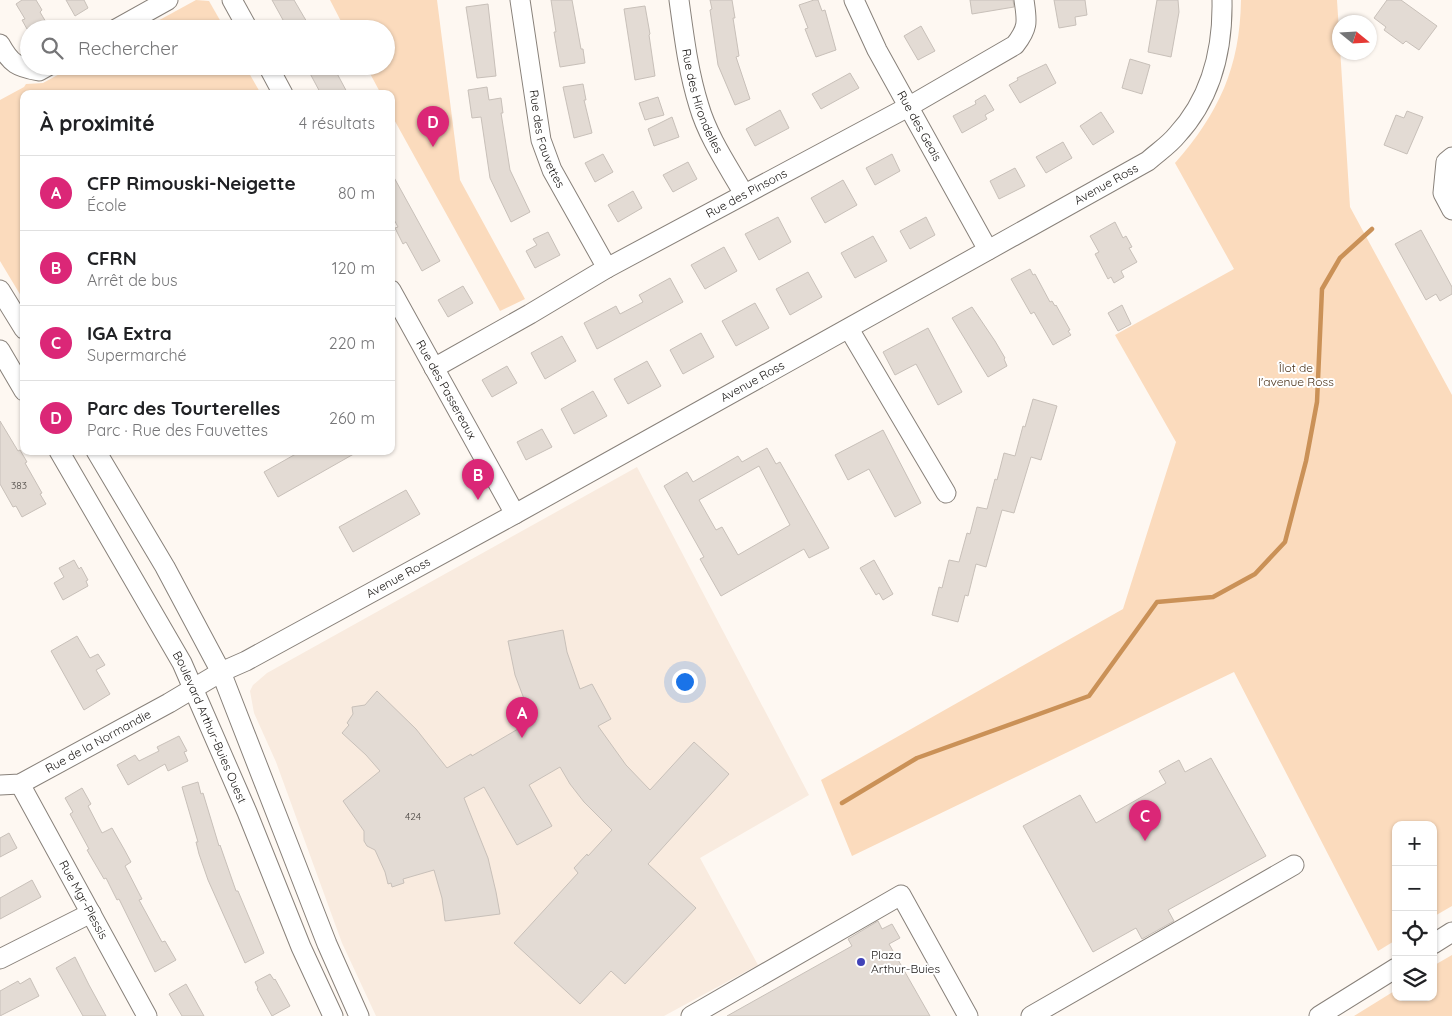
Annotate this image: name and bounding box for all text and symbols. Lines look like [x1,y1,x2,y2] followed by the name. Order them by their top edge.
[1332,15,1377,60] north arrow
[20,20,395,75] search box
[38,34,66,62] icon: search
[78,36,178,60] text: Rechercher
[679,47,727,156] street label: Rue des Hirondelles
[894,88,945,164] street label: Rue des Geais
[527,89,569,191] street label: Rue des Fauvettes
[417,106,449,147] pin: D
[40,110,155,136] text: À proximité
[299,113,375,133] text: 4 résultats
[1071,160,1141,208] street label: Avenue Ross
[703,165,790,221] street label: Rue des Pinsons
[87,171,296,195] text: CFP Rimouski-Neigette
[51,183,61,203] text: A
[338,183,375,203] text: 80 m
[87,195,127,215] text: École
[87,246,137,270] text: CFRN
[51,258,61,278] text: B
[332,258,375,278] text: 120 m
[87,270,178,290] text: Arrêt de bus
[87,321,172,345] text: IGA Extra
[51,333,61,353] text: C
[329,333,375,353] text: 220 m
[413,337,480,442] street label: Rue des Passereaux
[87,345,187,365] text: Supermarché
[718,357,787,405] street label: Avenue Ross
[1258,360,1334,389] park label: Îlot de l'avenue Ross
[87,396,280,420] text: Parc des Tourterelles
[50,408,62,428] text: D
[329,408,375,428] text: 260 m
[87,420,268,440] text: Parc · Rue des Fauvettes
[462,459,494,500] pin: B
[11,479,27,492] house number: 383
[363,554,433,601] street label: Avenue Ross
[170,648,250,805] street label: Boulevard Arthur-Buies Ouest
[672,669,698,695] your location
[506,697,538,738] pin: A
[43,706,154,776] street label: Rue de la Normandie
[1129,800,1161,841] pin: C
[405,810,421,823] house number: 424
[1392,821,1437,1001] map controls
[1392,821,1437,866] button: +
[56,858,112,942] street label: Rue Mgr-Plessis
[1392,866,1437,911] button: −
[1392,911,1437,956] button: locate
[871,947,940,976] place label: Plaza Arthur-Buies
[855,956,867,968] marker: Plaza Arthur-Buies
[1392,956,1437,1001] button: layers

